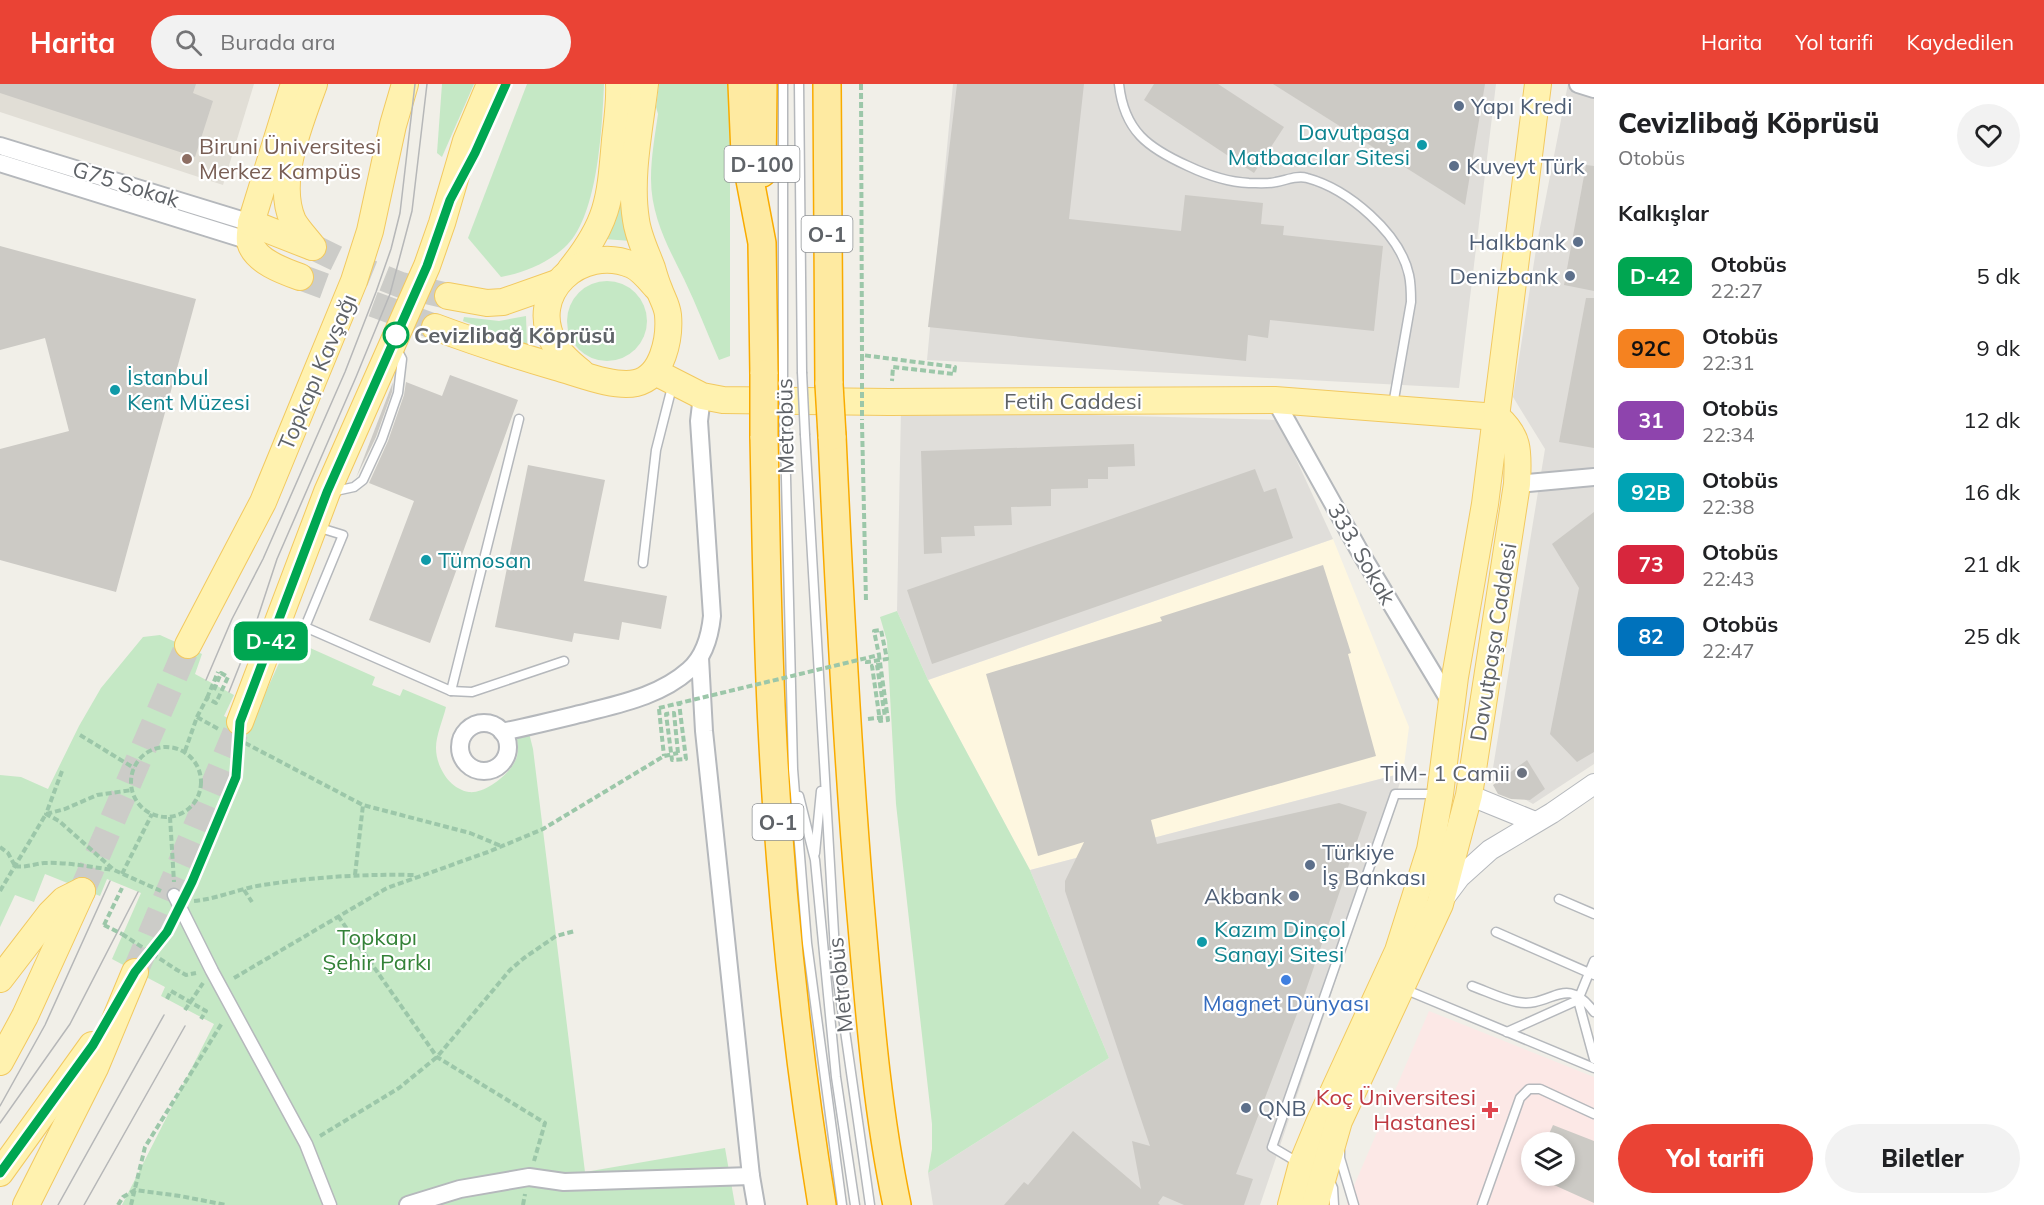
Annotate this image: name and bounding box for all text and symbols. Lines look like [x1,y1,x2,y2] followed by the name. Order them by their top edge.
[151,15,571,69] search box
[30,25,115,60] text: Harita
[172,26,205,59] icon: search
[220,28,335,56] text: Burada ara
[1701,29,1762,55] text: Harita
[1795,29,1874,55] text: Yol tarifi
[1907,29,2014,55] text: Kaydedilen
[1470,92,1572,120] place label: Yapı Kredi
[1452,99,1466,113] marker: Yapı Kredi
[1957,104,2020,167] button: heart
[1618,105,1880,140] text: Cevizlibağ Köprüsü
[1228,118,1410,171] place label: Davutpaşa Matbaacılar Sitesi
[199,132,381,185] place label: Biruni Üniversitesi Merkez Kampüs
[1415,138,1429,152] marker: Davutpaşa Matbaacılar Sitesi
[1618,145,1685,170] text: Otobüs
[724,146,800,182] road number: D-100
[180,152,194,166] marker: Biruni Üniversitesi Merkez Kampüs
[1466,152,1585,180] place label: Kuveyt Türk
[69,154,183,214] street label: G75 Sokak
[1447,159,1461,173] marker: Kuveyt Türk
[1618,199,1709,227] text: Kalkışlar
[802,216,852,252] road number: O-1
[1469,228,1567,256] place label: Halkbank
[1571,235,1585,249] marker: Halkbank
[1710,250,1787,278] text: Otobüs
[1449,262,1559,290] place label: Denizbank
[1977,262,2020,290] text: 5 dk
[1630,263,1680,289] text: D-42
[1563,269,1577,283] marker: Denizbank
[1710,278,1763,303] text: 22:27
[271,290,363,454] street label: Topkapı Kavşağı
[414,321,615,349] place label: Cevizlibağ Köprüsü
[383,322,409,348] marker: Cevizlibağ Köprüsü
[1702,322,1778,350] text: Otobüs
[1977,334,2020,362] text: 9 dk
[1631,335,1671,361] text: 92C
[1702,350,1755,375] text: 22:31
[127,363,250,416] place label: İstanbul Kent Müzesi
[770,378,800,474] street label: Metrobüs
[108,383,122,397] marker: İstanbul Kent Müzesi
[1004,387,1142,415] street label: Fetih Caddesi
[1702,394,1778,422] text: Otobüs
[1963,406,2020,434] text: 12 dk
[1638,407,1664,433] text: 31
[1702,422,1755,447] text: 22:34
[1702,466,1778,494] text: Otobüs
[1963,478,2020,506] text: 16 dk
[1631,479,1671,505] text: 92B
[1702,494,1755,519] text: 22:38
[1322,498,1403,610] street label: 333. Sokak
[1702,538,1778,566] text: Otobüs
[1464,541,1522,743] street label: Davutpaşa Caddesi
[438,546,531,574] place label: Tümosan
[1963,550,2020,578] text: 21 dk
[1638,551,1664,577] text: 73
[419,553,433,567] marker: Tümosan
[1702,566,1755,591] text: 22:43
[1702,610,1778,638] text: Otobüs
[229,622,313,660] line badge: D-42
[1963,622,2020,650] text: 25 dk
[1638,623,1664,649] text: 82
[246,628,296,654] text: D-42
[1702,638,1755,663] text: 22:47
[1380,759,1510,787] place label: TİM- 1 Camii
[1515,766,1529,780] marker: TİM- 1 Camii
[752,804,804,840] road number: O-1
[1322,838,1426,891] place label: Türkiye İş Bankası
[1303,858,1317,872] marker: Türkiye İş Bankası
[1204,882,1283,910] place label: Akbank
[1287,889,1301,903] marker: Akbank
[1214,915,1346,968] place label: Kazım Dinçol Sanayi Sitesi
[322,923,432,976] park label: Topkapı Şehir Parkı
[1195,935,1209,949] marker: Kazım Dinçol Sanayi Sitesi
[821,936,859,1034] street label: Metrobüs
[1279,973,1293,987] marker: Magnet Dünyası
[1203,989,1369,1017] place label: Magnet Dünyası
[1316,1083,1476,1136] place label: Koç Üniversitesi Hastanesi
[1258,1094,1306,1122] place label: QNB
[1239,1101,1253,1115] marker: QNB
[1481,1101,1499,1119] marker: Koç Üniversitesi Hastanesi
[1618,1124,1813,1193] button: Yol tarifi
[1825,1124,2020,1193] button: Biletler
[1521,1132,1575,1186] map controls
[1521,1132,1575,1186] button: layers

